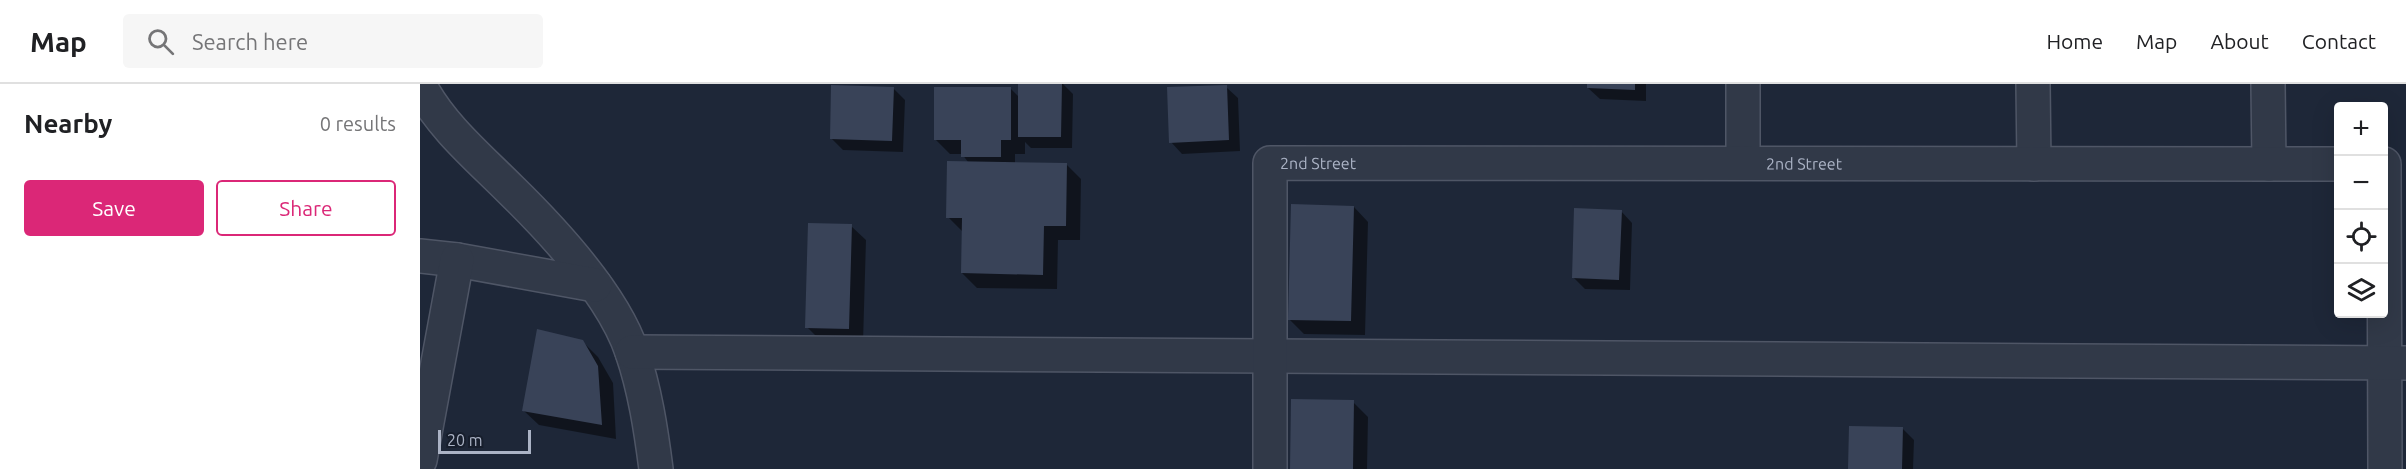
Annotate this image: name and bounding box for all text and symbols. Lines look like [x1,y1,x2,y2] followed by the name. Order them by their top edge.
[123,14,543,68] search box
[144,25,177,58] icon: search
[30,26,87,57] text: Map
[192,29,308,54] text: Search here
[2046,29,2103,53] text: Home
[2136,29,2177,53] text: Map
[2210,29,2269,53] text: About
[2302,29,2376,53] text: Contact
[2334,102,2388,318] map controls
[2334,102,2388,156] button: +
[24,109,112,138] text: Nearby
[320,112,396,135] text: 0 results
[1280,154,1357,172] street label: 2nd Street
[1766,154,1843,173] street label: 2nd Street
[2334,156,2388,210] button: −
[24,180,204,236] button: Save
[216,180,396,236] button: Share
[2334,210,2388,264] button: locate
[2334,264,2388,318] button: layers
[438,427,531,454] scale bar
[447,431,483,449] text: 20 m

